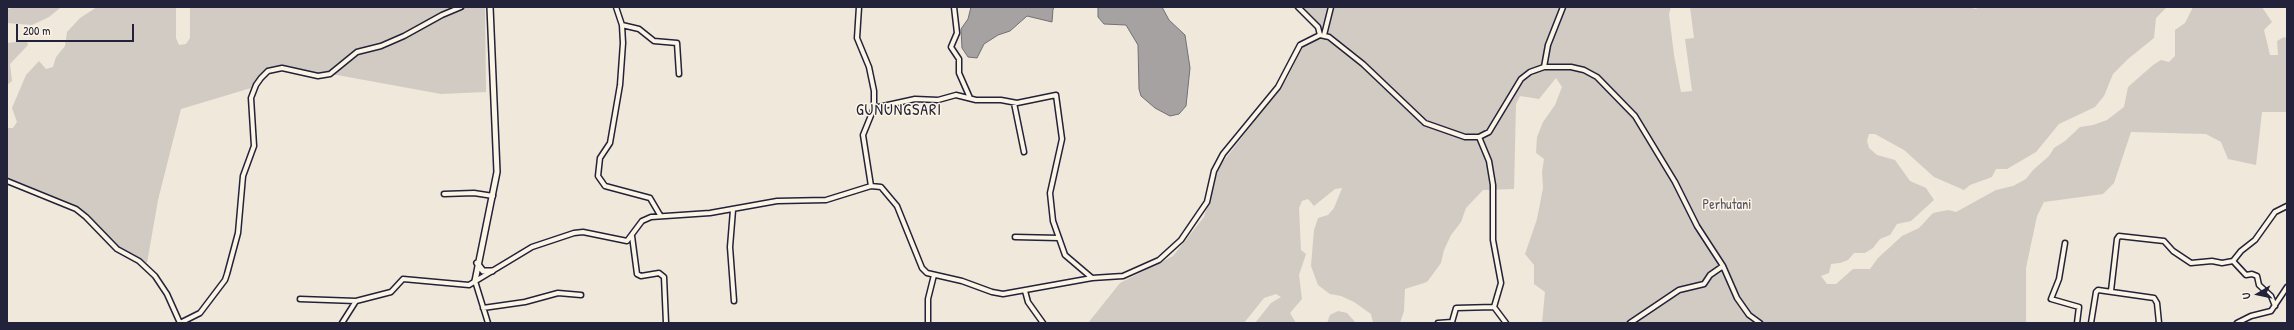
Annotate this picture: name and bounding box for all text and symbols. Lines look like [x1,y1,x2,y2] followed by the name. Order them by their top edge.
[18,16,136,42] scale bar
[23,22,50,39] text: 200 m
[856,101,942,121] district label: GUNUNGSARI
[1703,197,1751,213] park label: Perhutani
[2238,274,2278,314] north arrow
[2239,292,2254,300] text: U

